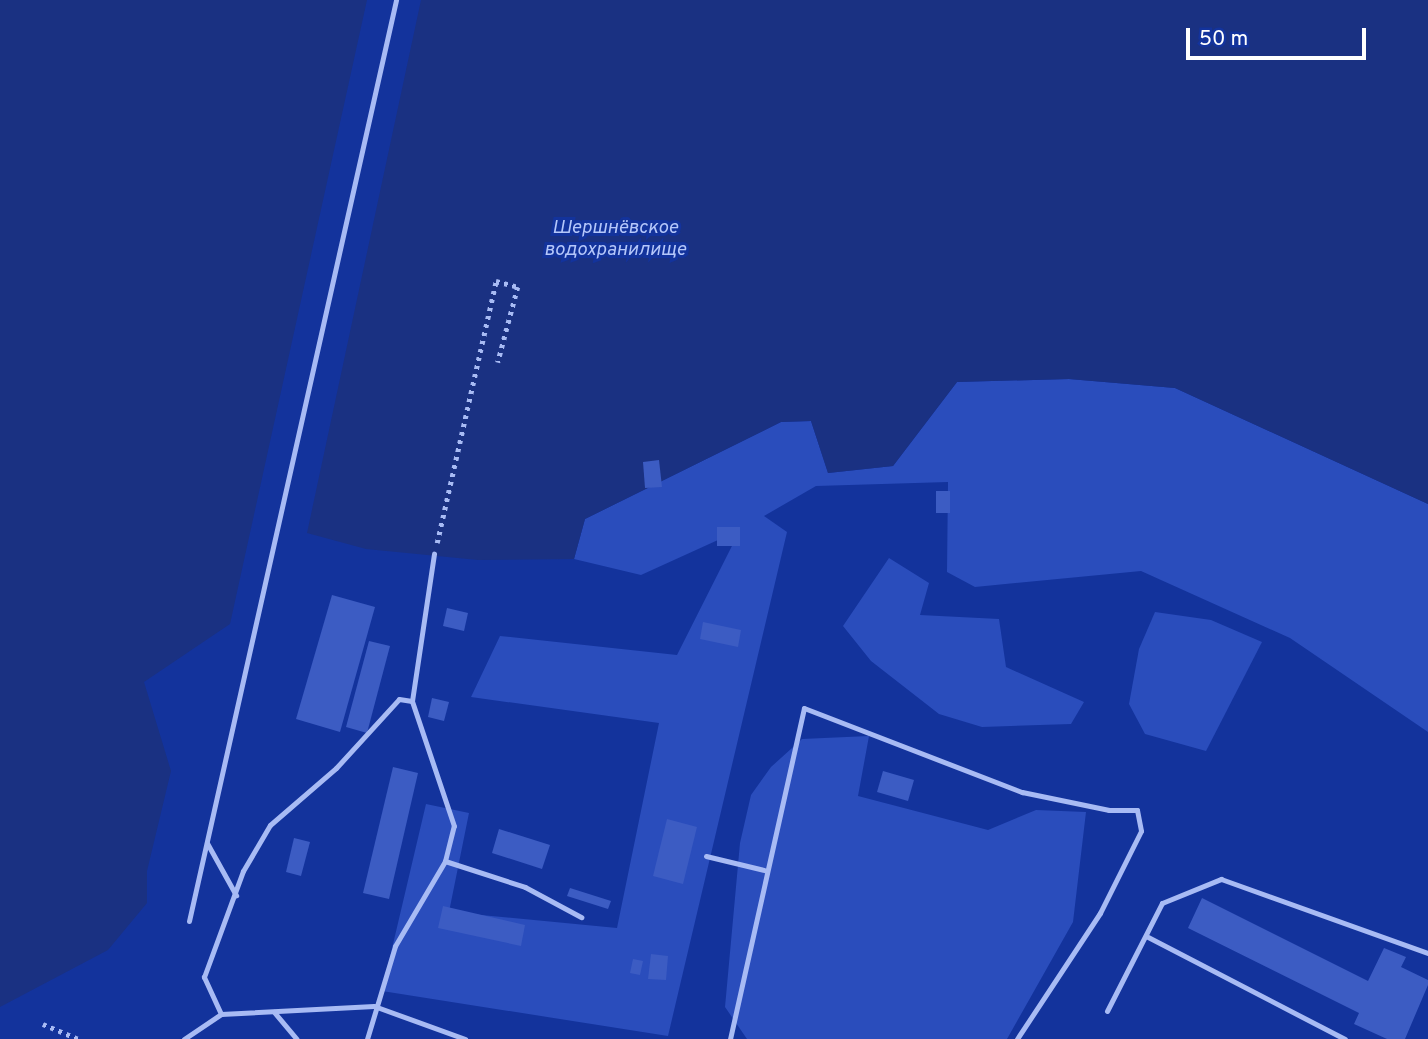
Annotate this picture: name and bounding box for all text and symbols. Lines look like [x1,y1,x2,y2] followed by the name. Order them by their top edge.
[1190,14,1370,58] scale bar
[1199,26,1248,53] text: 50 m
[544,218,686,262] water label: Шершнёвское водохранилище

